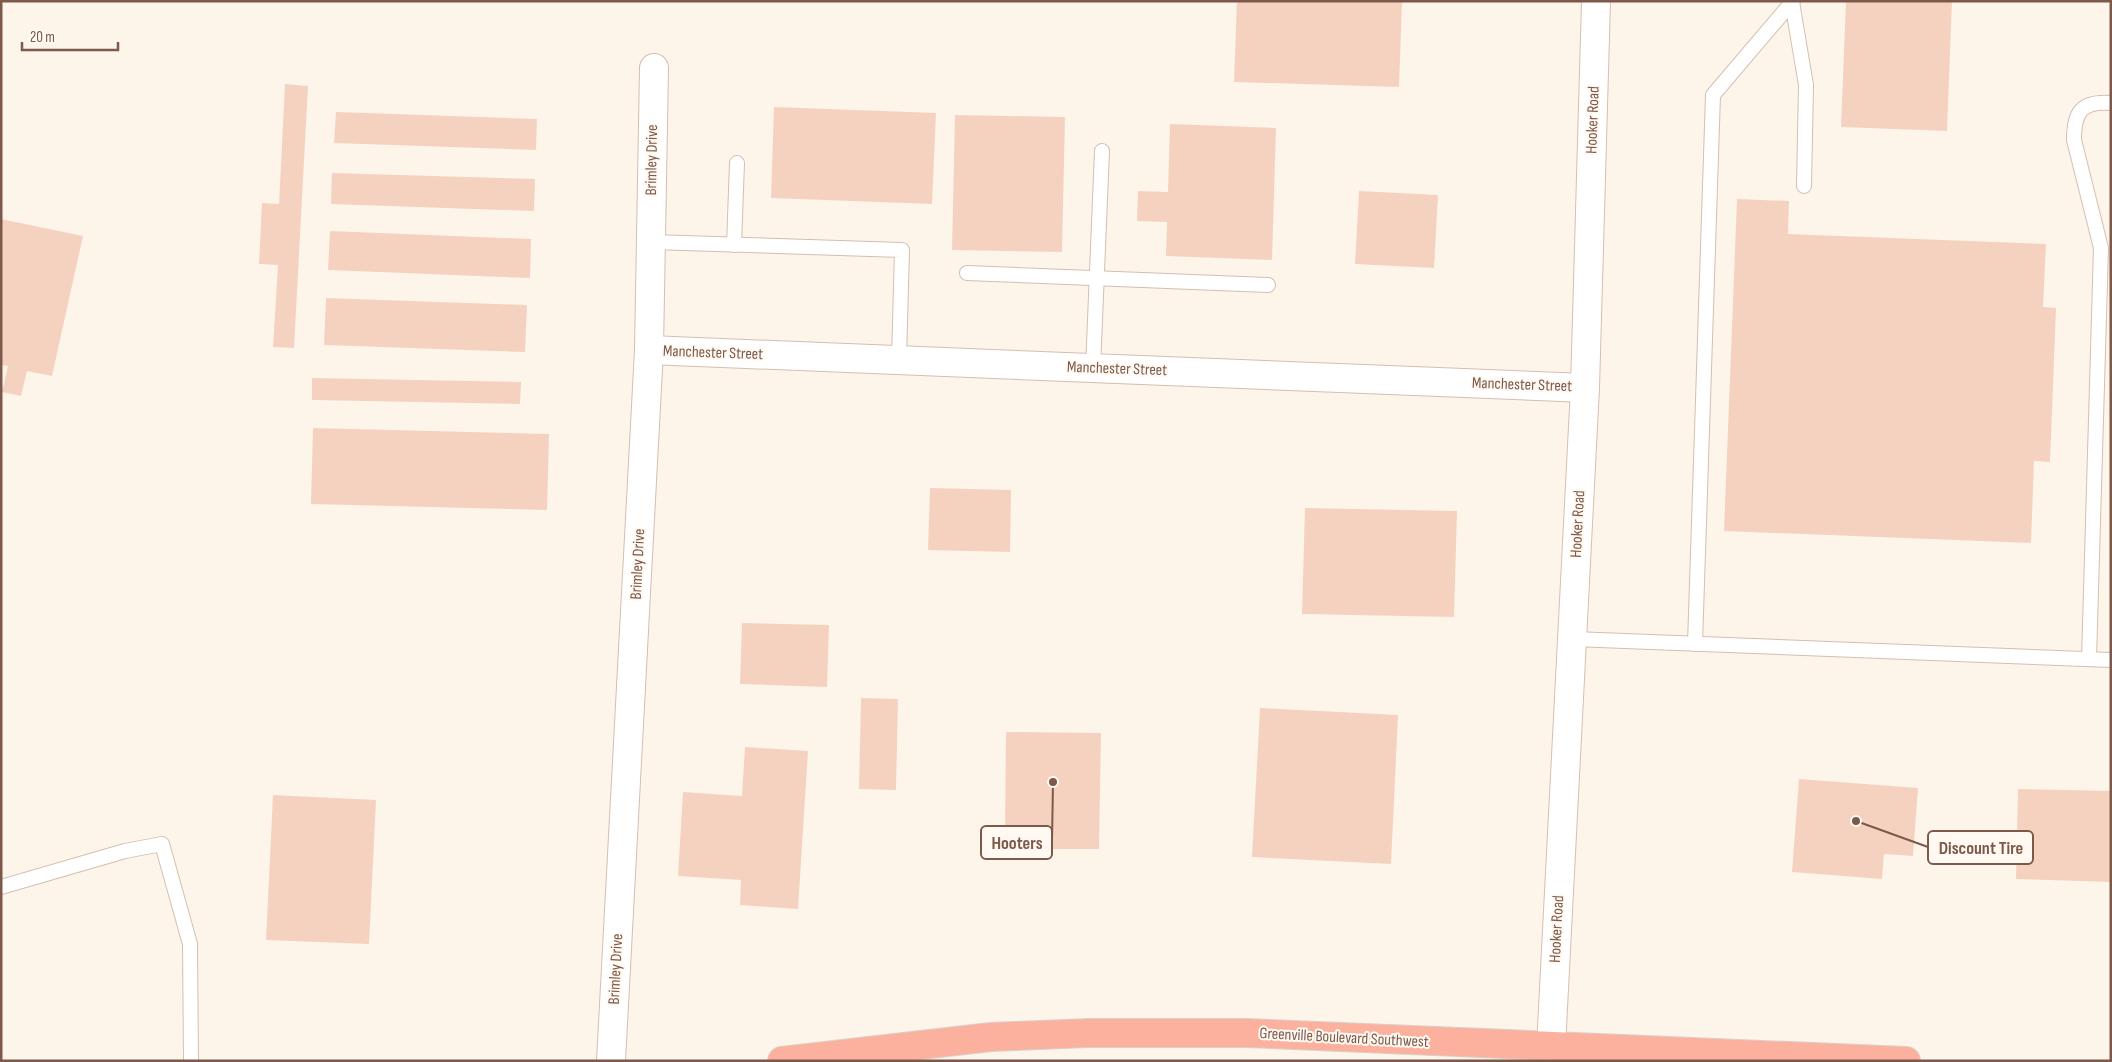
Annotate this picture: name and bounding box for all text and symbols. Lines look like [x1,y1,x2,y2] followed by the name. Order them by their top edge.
[22,20,119,52] scale bar
[30,28,55,47] text: 20 m
[1582,86,1604,154] street label: Hooker Road
[642,124,662,196] street label: Brimley Drive
[663,342,763,364] street label: Manchester Street
[1067,358,1167,380] street label: Manchester Street
[1472,374,1572,396] street label: Manchester Street
[1567,490,1589,558] street label: Hooker Road
[627,528,649,600] street label: Brimley Drive
[981,826,1052,859] callout: Hooters
[1928,831,2033,864] callout: Discount Tire
[991,833,1043,854] text: Hooters
[1939,838,2023,859] text: Discount Tire
[1546,895,1568,963] street label: Hooker Road
[605,933,627,1005] street label: Brimley Drive
[1259,1024,1429,1052] street label: Greenville Boulevard Southwest

